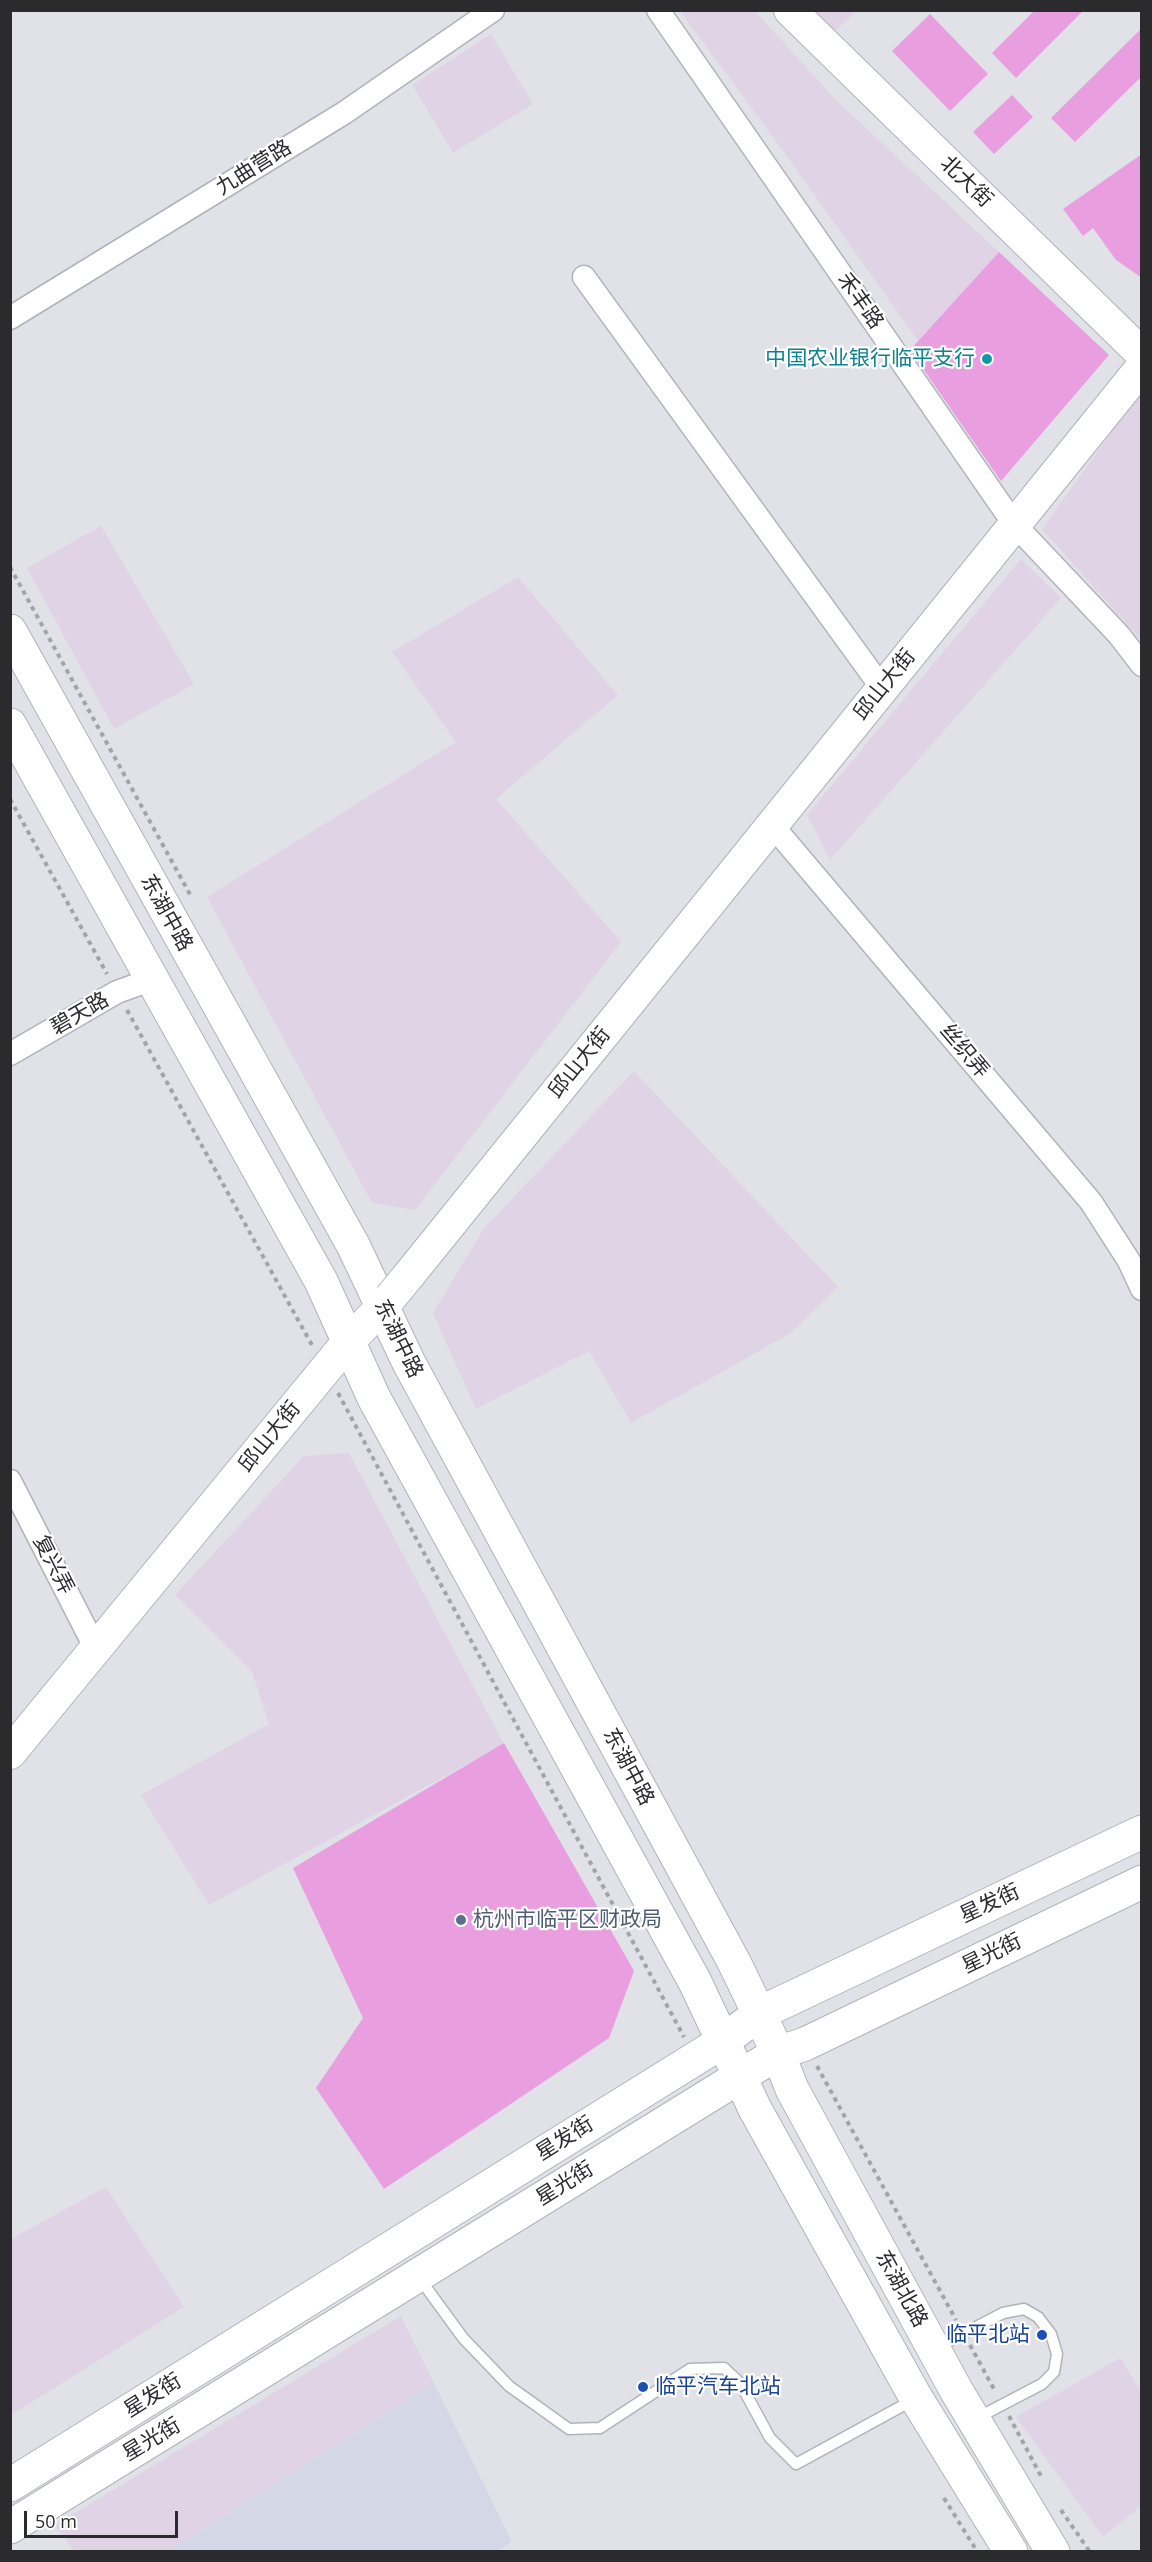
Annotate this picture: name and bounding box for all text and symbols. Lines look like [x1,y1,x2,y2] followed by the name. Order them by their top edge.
[212,135,296,201] street label: 九曲营路
[935,151,997,213] street label: 北大街
[832,268,888,334] street label: 禾丰路
[765,346,975,372] place label: 中国农业银行临平支行
[980,352,994,366] marker: 中国农业银行临平支行
[849,644,921,726] street label: 邱山大街
[135,870,197,956] street label: 东湖中路
[46,987,114,1041] street label: 碧天路
[934,1019,994,1083] street label: 丝织弄
[544,1022,616,1104] street label: 邱山大街
[368,1296,428,1382] street label: 东湖中路
[234,1396,306,1478] street label: 邱山大街
[27,1531,79,1599] street label: 复兴弄
[597,1724,659,1810] street label: 东湖中路
[956,1879,1024,1929] street label: 星发街
[473,1907,662,1933] place label: 杭州市临平区财政局
[454,1913,468,1927] marker: 杭州市临平区财政局
[958,1929,1026,1979] street label: 星光街
[532,2112,598,2166] street label: 星发街
[532,2157,598,2211] street label: 星光街
[870,2246,932,2332] street label: 东湖北路
[946,2322,1030,2348] place label: 临平北站
[1035,2328,1049,2342] marker: 临平北站
[120,2369,186,2423] street label: 星发街
[655,2374,781,2400] place label: 临平汽车北站
[636,2380,650,2394] marker: 临平汽车北站
[119,2413,185,2467] street label: 星光街
[27,2499,182,2537] scale bar
[35,2509,77,2533] text: 50 m

